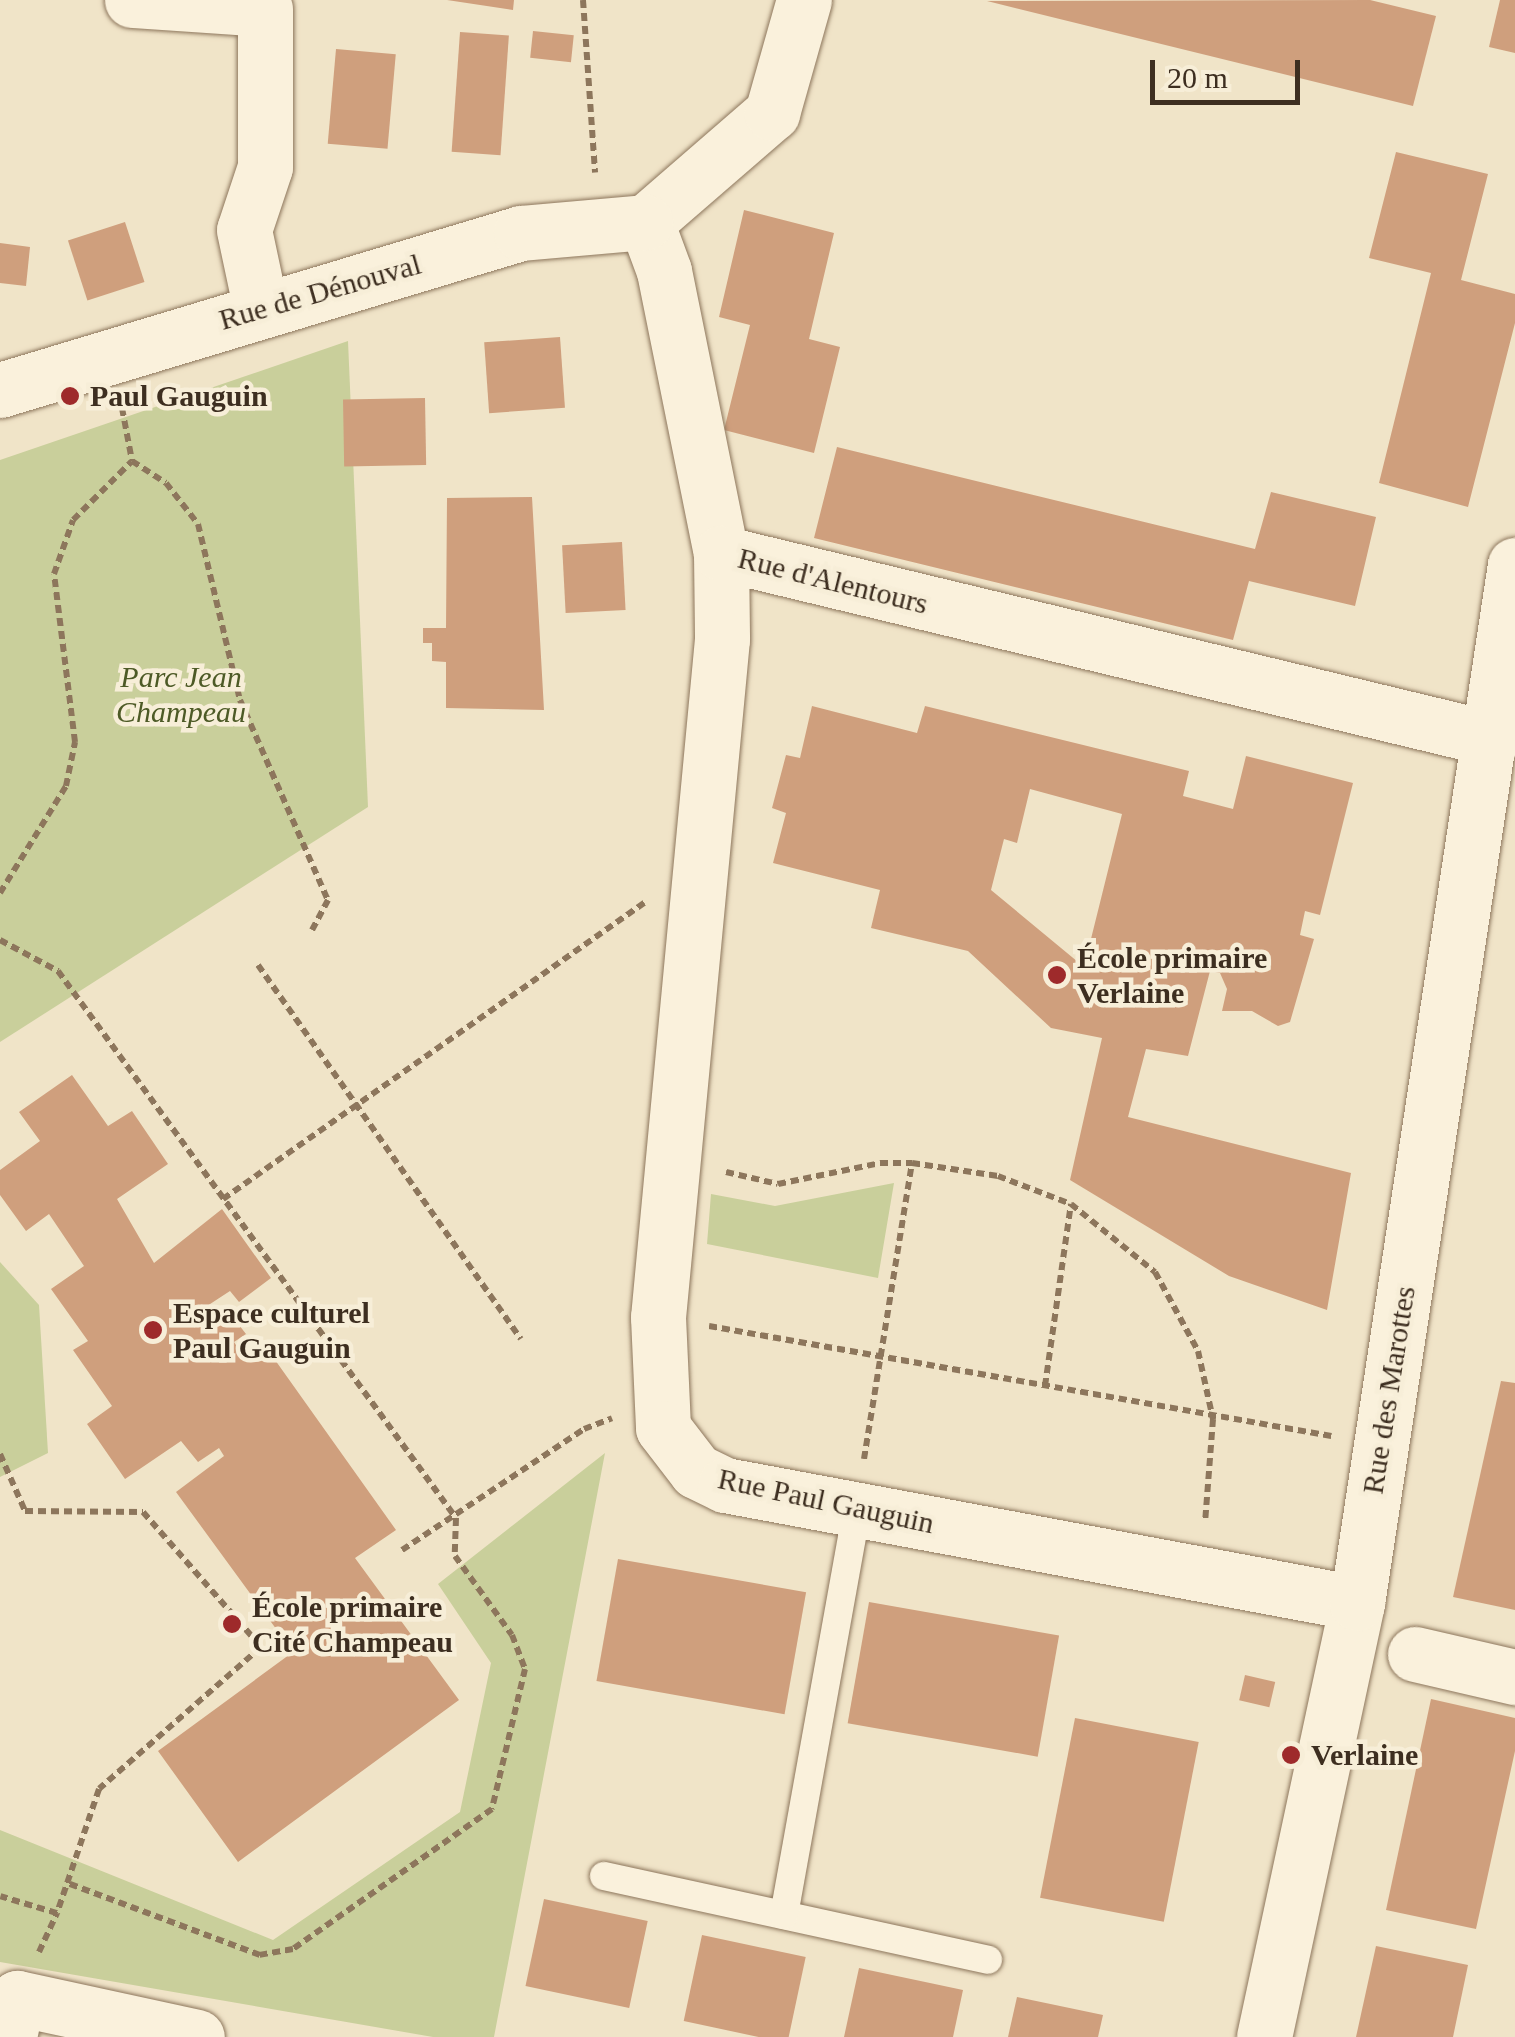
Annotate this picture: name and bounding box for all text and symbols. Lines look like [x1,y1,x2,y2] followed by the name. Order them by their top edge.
[1155,40,1305,102] scale bar
[1167,61,1228,94] text: 20 m
[215,246,425,338] street label: Rue de Dénouval
[90,378,268,414] place label: Paul Gauguin
[59,385,81,407] marker: Paul Gauguin
[734,540,932,622] street label: Rue d'Alentours
[116,659,246,730] park label: Parc Jean Champeau
[1077,940,1267,1010] place label: École primaire Verlaine
[1046,964,1068,986] marker: École primaire Verlaine
[1355,1283,1423,1497] street label: Rue des Marottes
[173,1295,370,1366] place label: Espace culturel Paul Gauguin
[142,1319,164,1341] marker: Espace culturel Paul Gauguin
[715,1461,937,1541] street label: Rue Paul Gauguin
[252,1589,453,1660] place label: École primaire Cité Champeau
[221,1613,243,1635] marker: École primaire Cité Champeau
[1311,1737,1418,1773] place label: Verlaine
[1280,1744,1302,1766] marker: Verlaine

